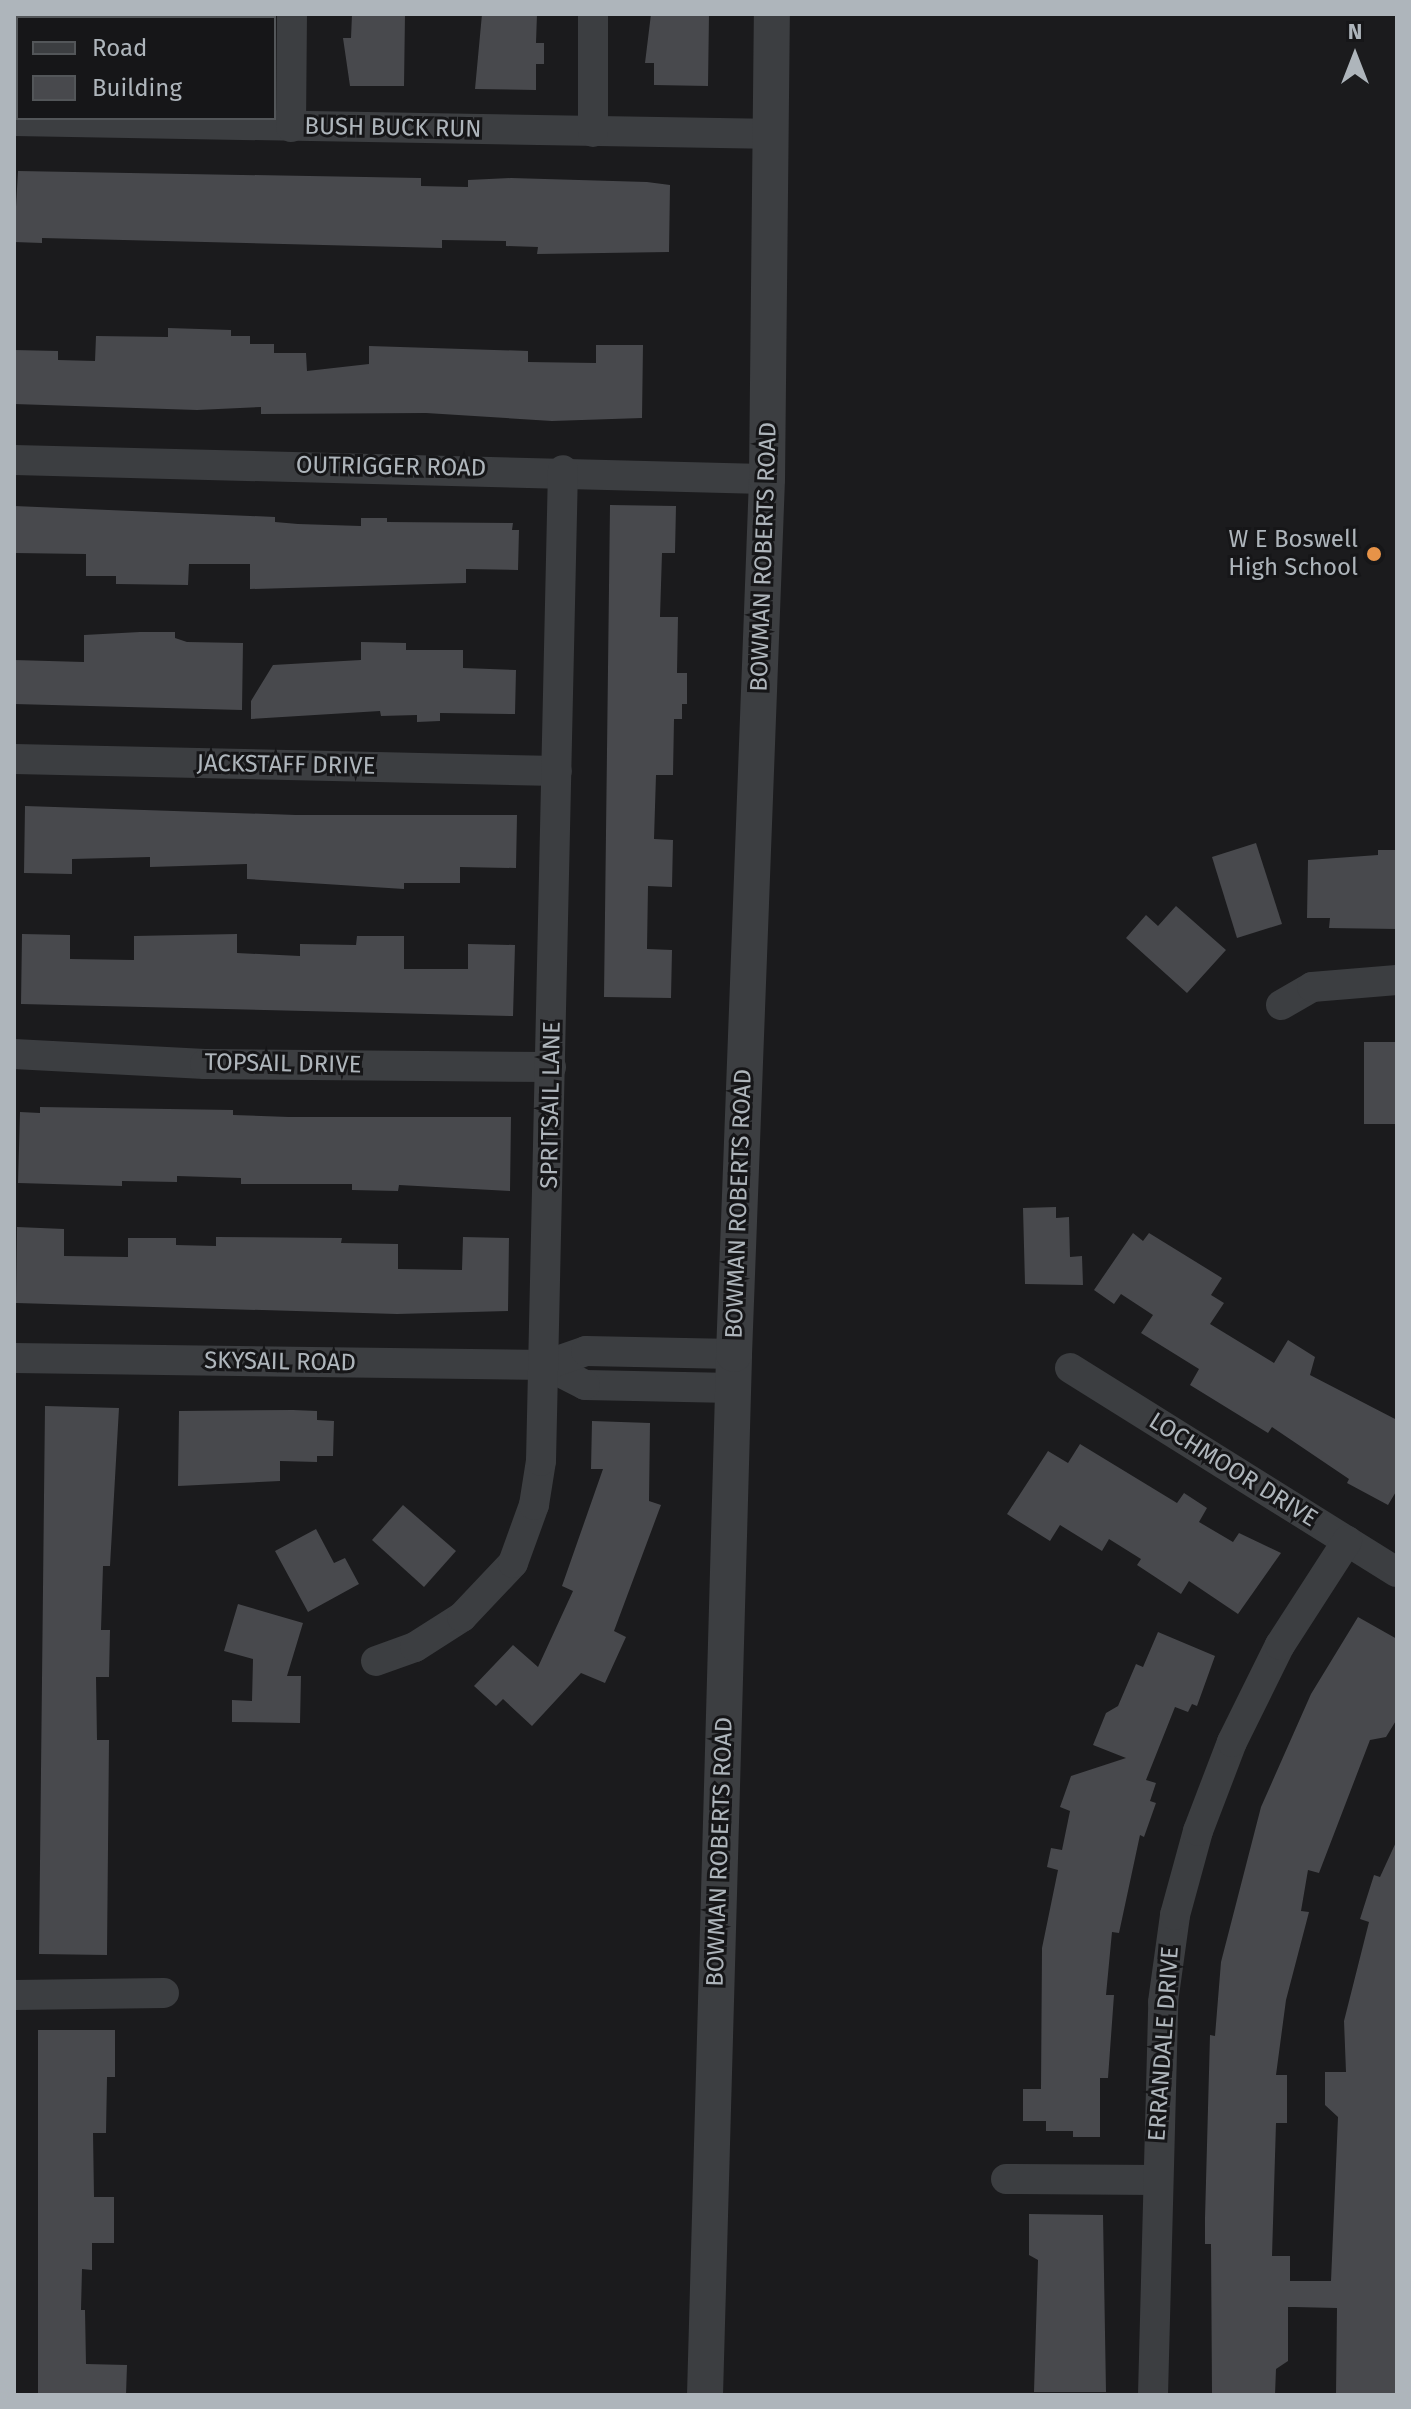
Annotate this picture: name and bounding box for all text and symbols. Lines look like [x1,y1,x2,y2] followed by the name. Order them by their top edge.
[16,16,276,120] legend
[1315,16,1395,96] north arrow
[1348,18,1362,45] text: N
[92,34,147,62] text: Road
[92,74,182,102] text: Building
[304,112,482,144] street label: BUSH BUCK RUN
[745,422,783,692] street label: BOWMAN ROBERTS ROAD
[296,451,486,483] street label: OUTRIGGER ROAD
[1228,526,1358,582] place label: W E Boswell High School
[1365,545,1383,563] marker: W E Boswell High School
[196,749,376,781] street label: JACKSTAFF DRIVE
[535,1021,567,1189] street label: SPRITSAIL LANE
[204,1048,362,1080] street label: TOPSAIL DRIVE
[720,1069,758,1339] street label: BOWMAN ROBERTS ROAD
[204,1346,356,1378] street label: SKYSAIL ROAD
[1144,1407,1322,1533] street label: LOCHMOOR DRIVE
[701,1717,739,1987] street label: BOWMAN ROBERTS ROAD
[1143,1946,1185,2142] street label: ERRANDALE DRIVE

